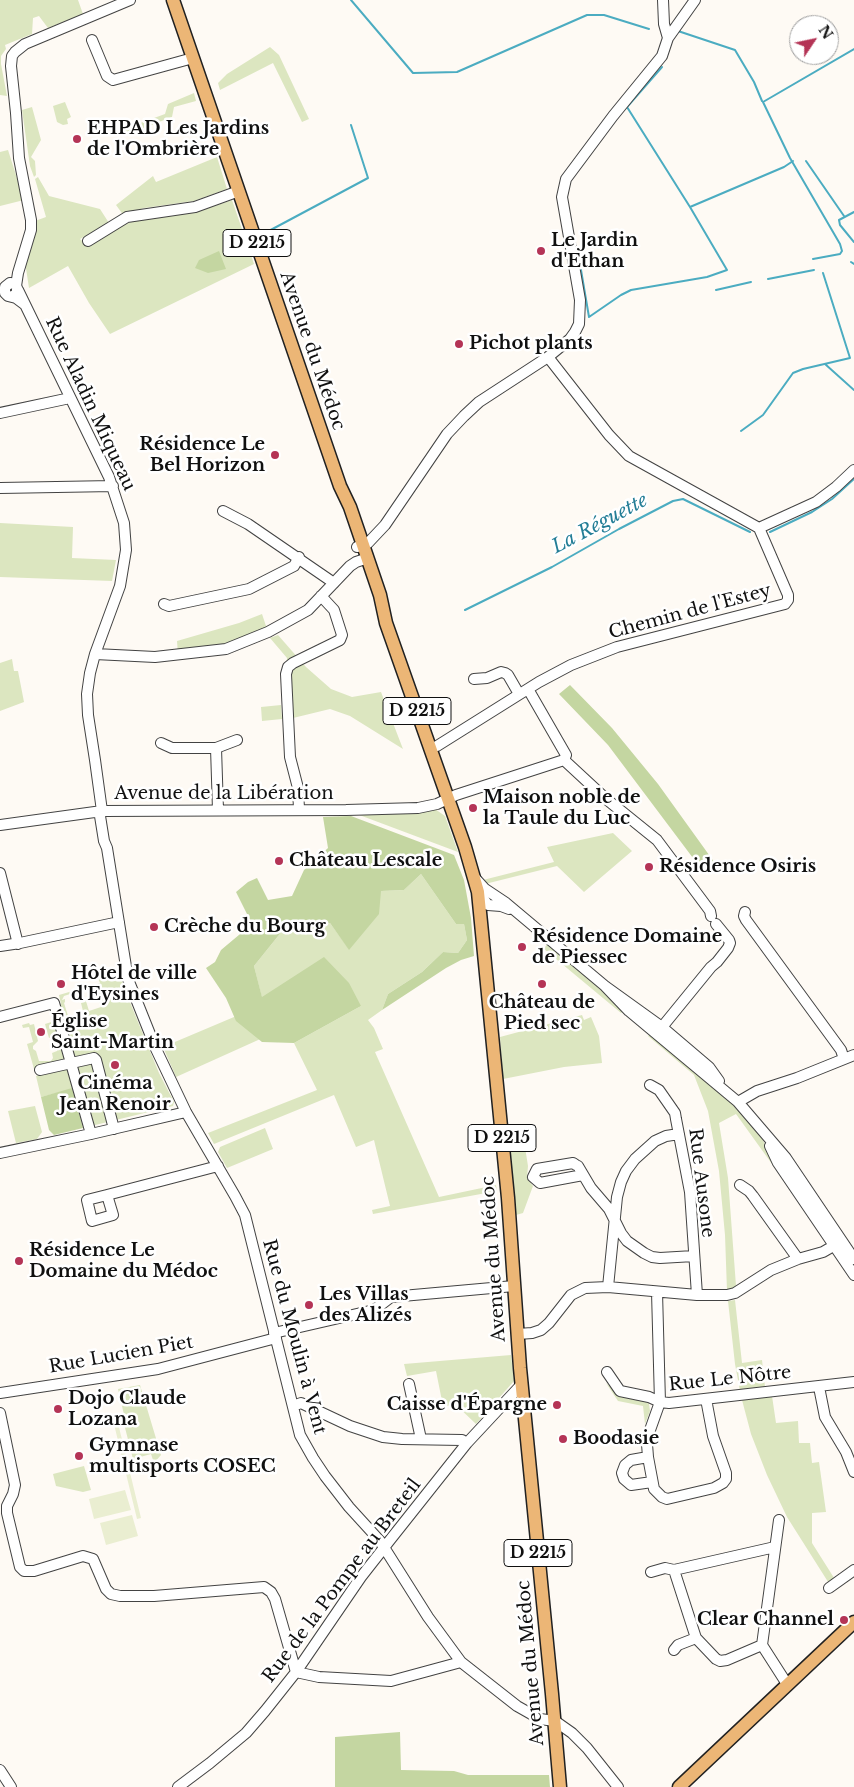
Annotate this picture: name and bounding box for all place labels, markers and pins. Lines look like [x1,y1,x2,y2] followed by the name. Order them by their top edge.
[87,118,269,160] place label: EHPAD Les Jardins de l'Ombrière
[71,133,83,145] marker: EHPAD Les Jardins de l'Ombrière
[551,230,638,272] place label: Le Jardin d'Ethan
[535,245,547,257] marker: Le Jardin d'Ethan
[469,333,593,355] place label: Pichot plants
[453,338,465,350] marker: Pichot plants
[139,434,265,476] place label: Résidence Le Bel Horizon
[269,449,281,461] marker: Résidence Le Bel Horizon
[483,787,640,830] place label: Maison noble de la Taule du Luc
[467,802,479,814] marker: Maison noble de la Taule du Luc
[289,850,442,872] place label: Château Lescale
[273,855,285,867] marker: Château Lescale
[659,856,816,878] place label: Résidence Osiris
[643,861,655,873] marker: Résidence Osiris
[164,916,325,938] place label: Crèche du Bourg
[148,921,160,933] marker: Crèche du Bourg
[532,926,722,969] place label: Résidence Domaine de Piessec
[516,941,528,953] marker: Résidence Domaine de Piessec
[71,963,197,1006] place label: Hôtel de ville d'Eysines
[55,978,67,990] marker: Hôtel de ville d'Eysines
[536,978,548,990] marker: Château de Pied sec
[489,992,595,1034] place label: Château de Pied sec
[51,1011,174,1054] place label: Église Saint-Martin
[35,1026,47,1038] marker: Église Saint-Martin
[109,1059,121,1071] marker: Cinéma Jean Renoir
[59,1073,171,1116] place label: Cinéma Jean Renoir
[29,1240,218,1282] place label: Résidence Le Domaine du Médoc
[13,1255,25,1267] marker: Résidence Le Domaine du Médoc
[319,1284,412,1326] place label: Les Villas des Alizés
[303,1299,315,1311] marker: Les Villas des Alizés
[68,1388,186,1430] place label: Dojo Claude Lozana
[387,1394,547,1416] place label: Caisse d'Épargne
[551,1399,563,1411] marker: Caisse d'Épargne
[52,1403,64,1415] marker: Dojo Claude Lozana
[573,1428,659,1450] place label: Boodasie
[557,1433,569,1445] marker: Boodasie
[89,1435,276,1478] place label: Gymnase multisports COSEC
[73,1450,85,1462] marker: Gymnase multisports COSEC
[697,1609,834,1631] place label: Clear Channel
[838,1614,850,1626] marker: Clear Channel

